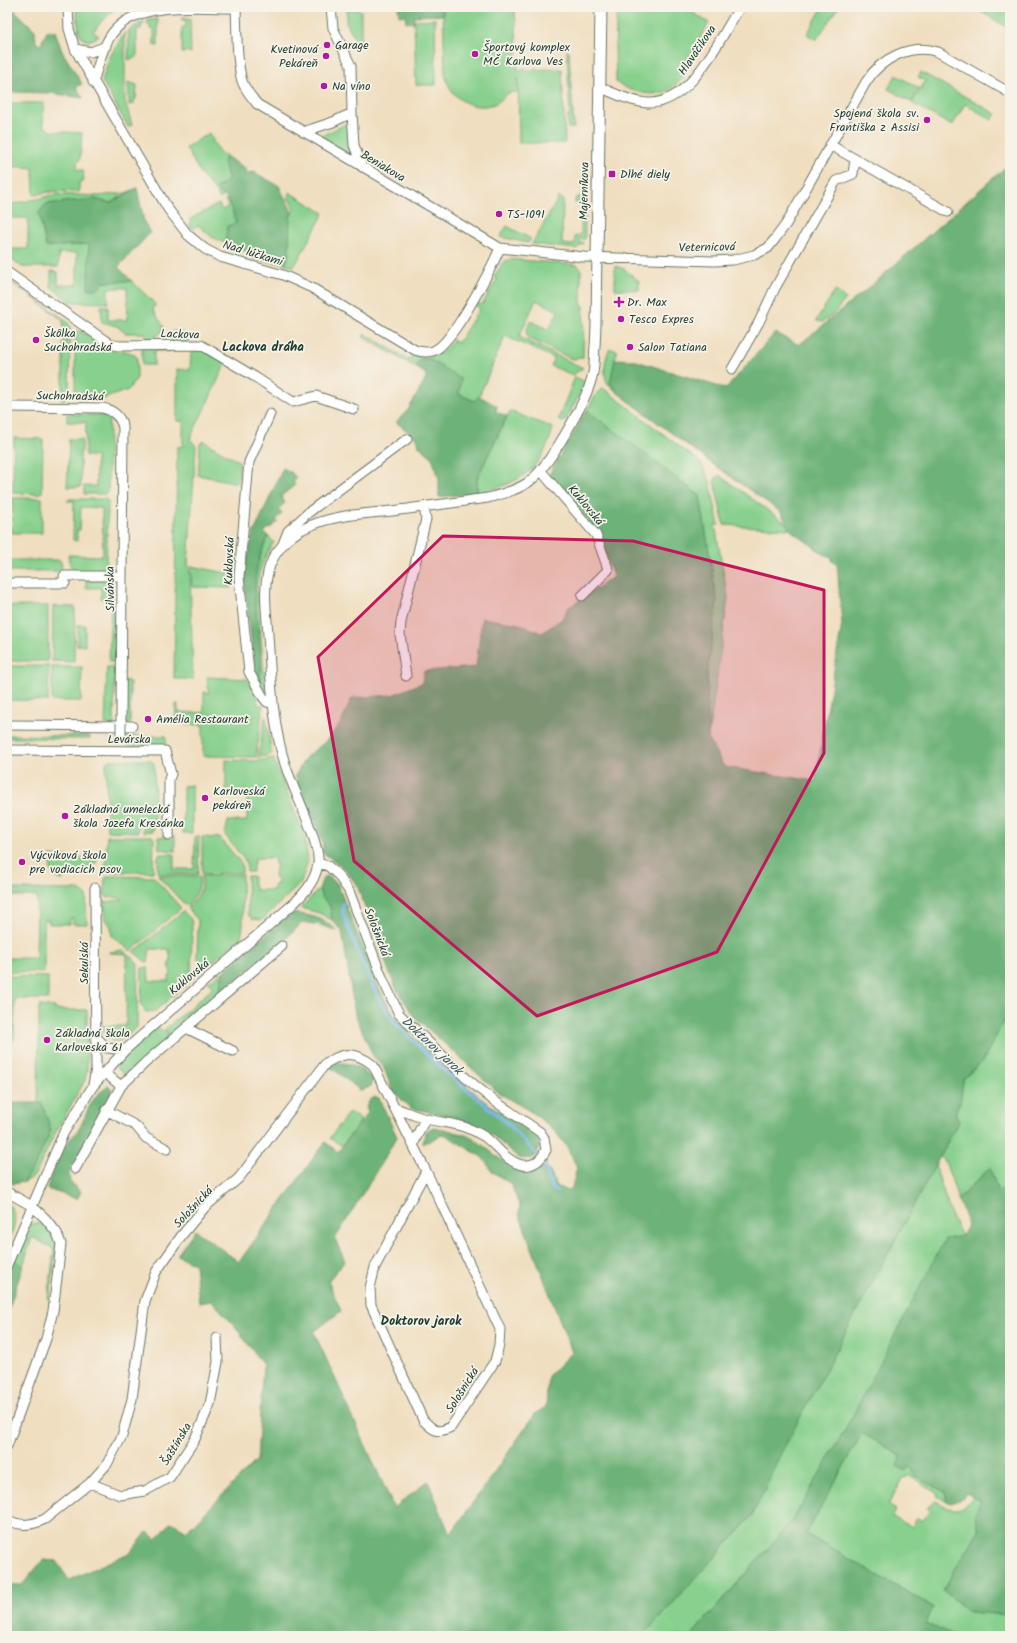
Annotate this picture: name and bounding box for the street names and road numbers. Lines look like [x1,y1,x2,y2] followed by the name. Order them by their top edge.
[674,21,722,79] street label: Hlaváčikova
[357,145,409,188] street label: Beniakova
[574,161,595,220] street label: Majerníkova
[220,235,286,272] street label: Nad lúčkami
[679,237,737,257] street label: Veternicová
[160,324,200,345] street label: Lackova
[36,386,105,407] street label: Suchohradská
[563,481,609,531] street label: Kuklovská
[219,535,240,586] street label: Kuklovská
[101,566,120,612] street label: Silvánska
[107,730,151,749] street label: Levárska
[358,905,395,961] street label: Sološnická
[75,940,94,984] street label: Sekulská
[165,954,215,1000] street label: Kuklovská
[169,1181,219,1233] street label: Sološnická
[441,1362,485,1417] street label: Sološnická
[156,1419,197,1469] street label: Šaštínska

